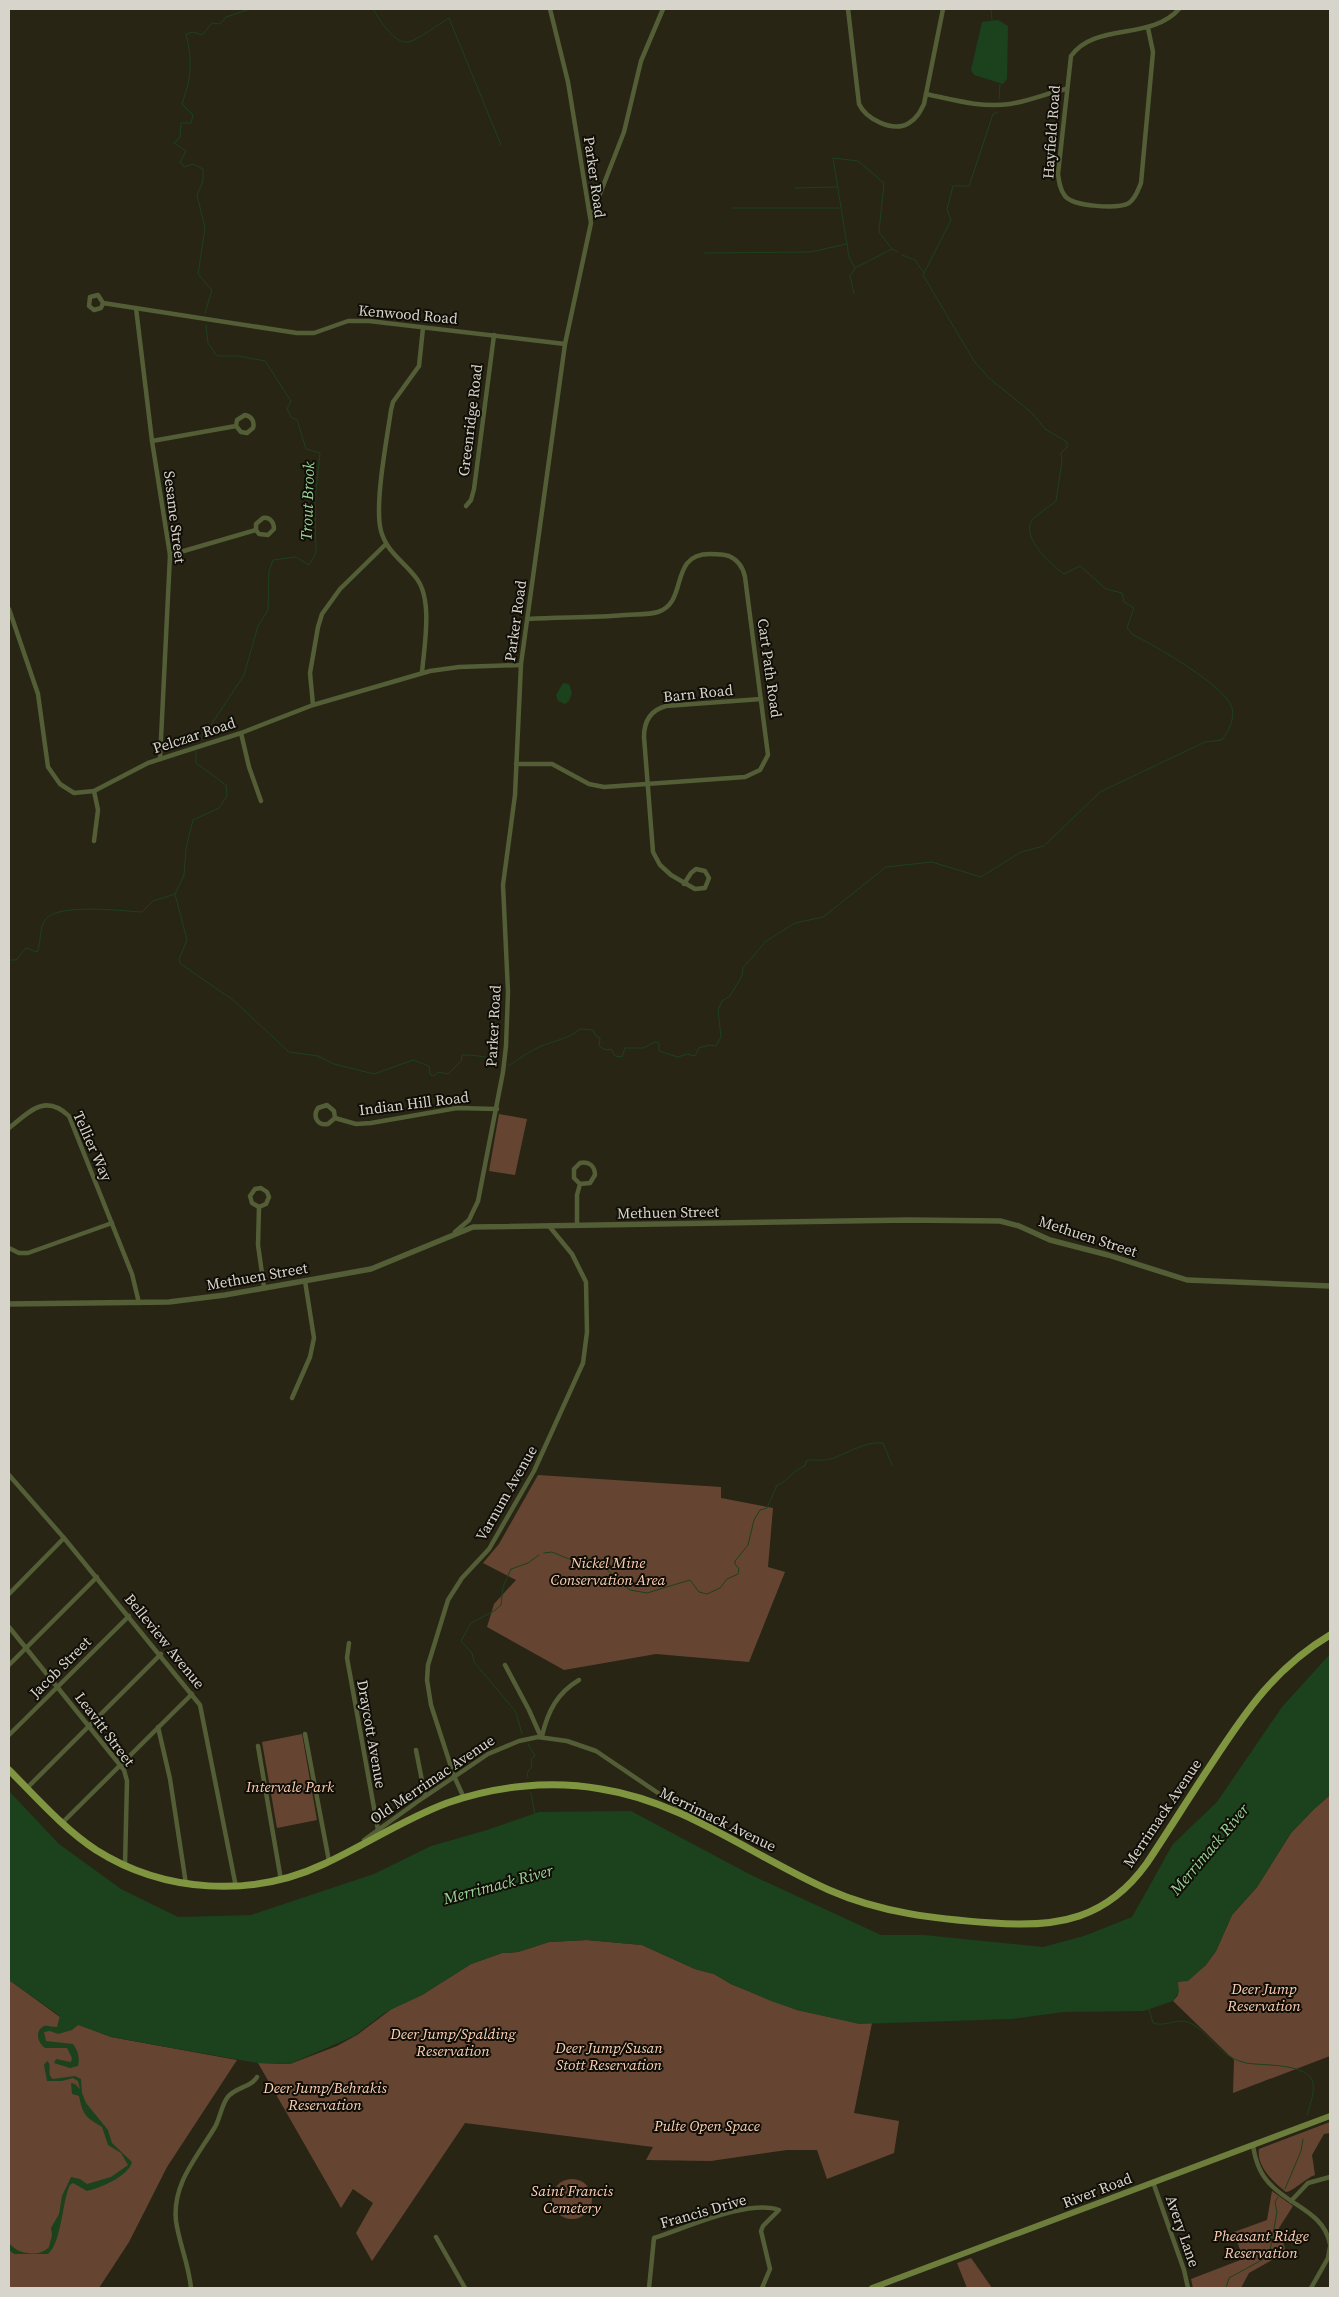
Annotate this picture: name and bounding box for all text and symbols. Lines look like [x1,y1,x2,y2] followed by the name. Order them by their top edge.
[1037,84,1065,180] street label: Hayfield Road
[579,135,611,220] street label: Parker Road
[357,299,459,329] street label: Kenwood Road
[453,362,487,477] street label: Greenridge Road
[295,461,319,541] water label: Trout Brook
[159,470,191,564] street label: Sesame Street
[499,578,531,663] street label: Parker Road
[753,617,787,719] street label: Cart Path Road
[662,679,734,707] street label: Barn Road
[150,712,239,758] street label: Pelczar Road
[480,984,506,1067] street label: Parker Road
[358,1086,471,1120] street label: Indian Hill Road
[68,1108,118,1185] street label: Tellier Way
[617,1201,719,1223] street label: Methuen Street
[1036,1210,1140,1262] street label: Methuen Street
[205,1257,309,1295] street label: Methuen Street
[470,1441,542,1545] street label: Varnum Avenue
[551,1552,666,1590] park label: Nickel Mine Conservation Area
[120,1589,210,1693] street label: Belleview Avenue
[24,1631,96,1703] street label: Jacob Street
[352,1678,392,1790] street label: Draycott Avenue
[70,1688,140,1771] street label: Leavitt Street
[365,1729,499,1829] street label: Old Merrimac Avenue
[1118,1754,1206,1872] street label: Merrimack Avenue
[245,1776,335,1797] park label: Intervale Park
[656,1782,780,1856] street label: Merrimack Avenue
[1164,1798,1254,1900] water label: Merrimack River
[440,1859,556,1909] water label: Merrimack River
[1226,1978,1301,2016] park label: Deer Jump Reservation
[389,2023,516,2061] park label: Deer Jump/Spalding Reservation
[554,2037,663,2075] park label: Deer Jump/Susan Stott Reservation
[262,2077,387,2115] park label: Deer Jump/Behrakis Reservation
[653,2115,760,2136] park label: Pulte Open Space
[1059,2167,1135,2213] street label: River Road
[531,2180,614,2218] park label: Saint Francis Cemetery
[657,2189,749,2233] street label: Francis Drive
[1161,2192,1205,2270] street label: Avery Lane
[1212,2225,1309,2263] park label: Pheasant Ridge Reservation

